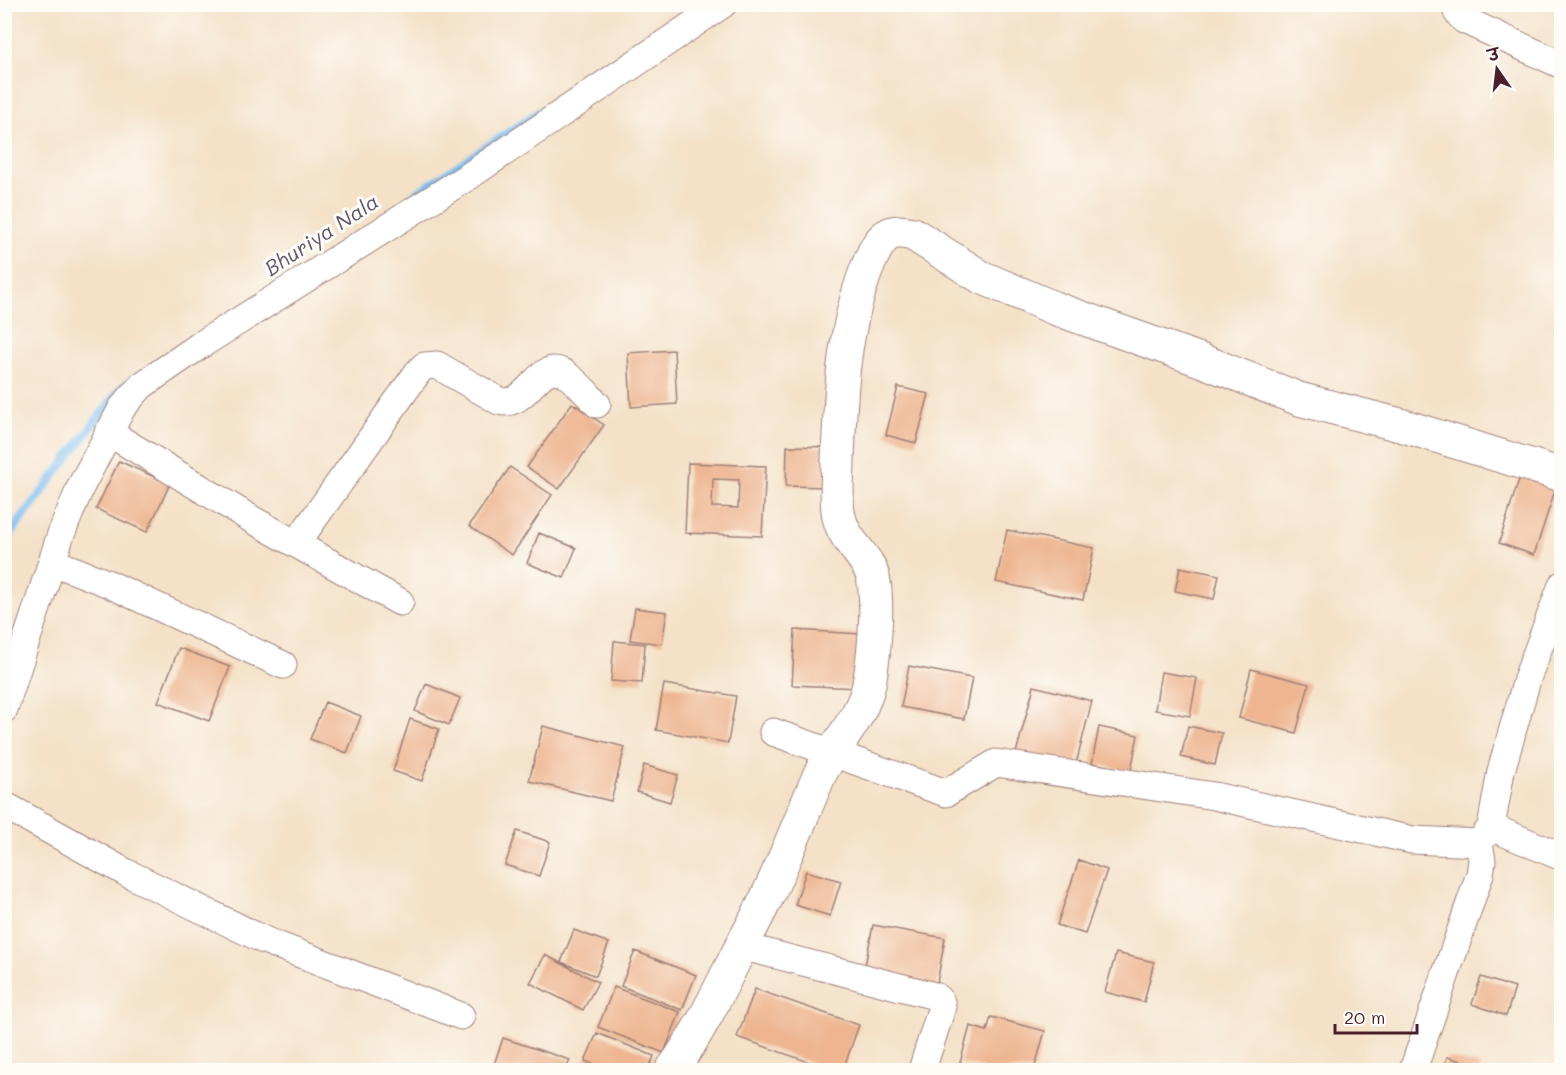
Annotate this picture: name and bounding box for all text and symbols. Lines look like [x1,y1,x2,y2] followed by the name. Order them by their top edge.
[1467,39,1527,99] north arrow
[1484,42,1502,66] text: उ
[259,187,383,281] water label: Bhuriya Nala
[1335,997,1418,1035] scale bar
[1344,1005,1385,1029] text: 20 m

